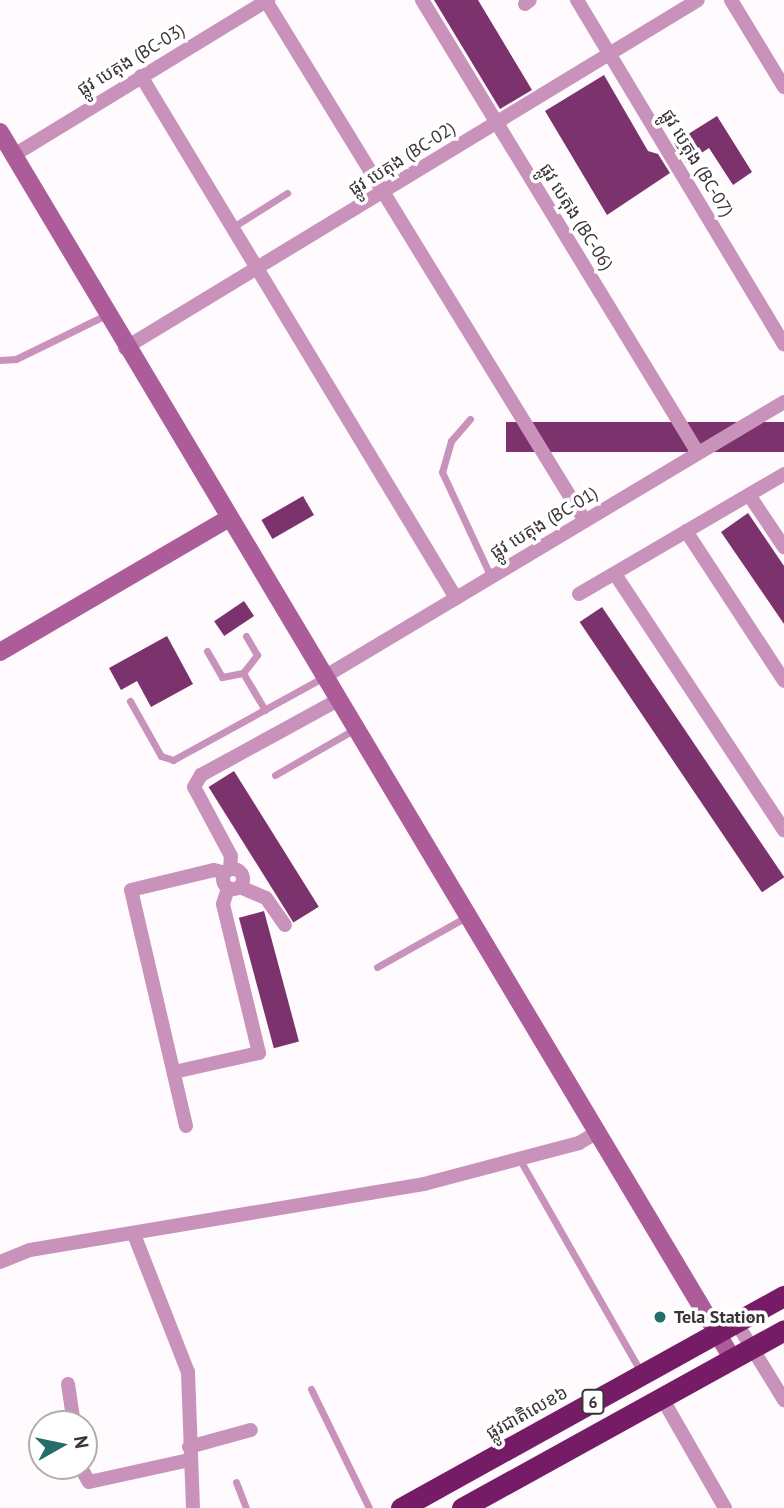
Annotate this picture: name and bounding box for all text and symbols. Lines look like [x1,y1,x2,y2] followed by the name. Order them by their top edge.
[73,19,189,101] street label: ផ្លូវ បេតុង (BC-03)
[656,105,738,221] street label: ផ្លូវ បេតុង (BC-07)
[345,118,459,200] street label: ផ្លូវ បេតុង (BC-02)
[535,160,617,274] street label: ផ្លូវ បេតុង (BC-06)
[486,482,602,564] street label: ផ្លូវ បេតុង (BC-01)
[674,1306,765,1328] place label: Tela Station
[652,1309,668,1325] marker: Tela Station
[482,1382,572,1444] street label: ផ្លូវជាតិលេខ៦
[581,1390,605,1414] road number: 6
[28,1410,98,1480] north arrow
[69,1434,95,1450] text: N

